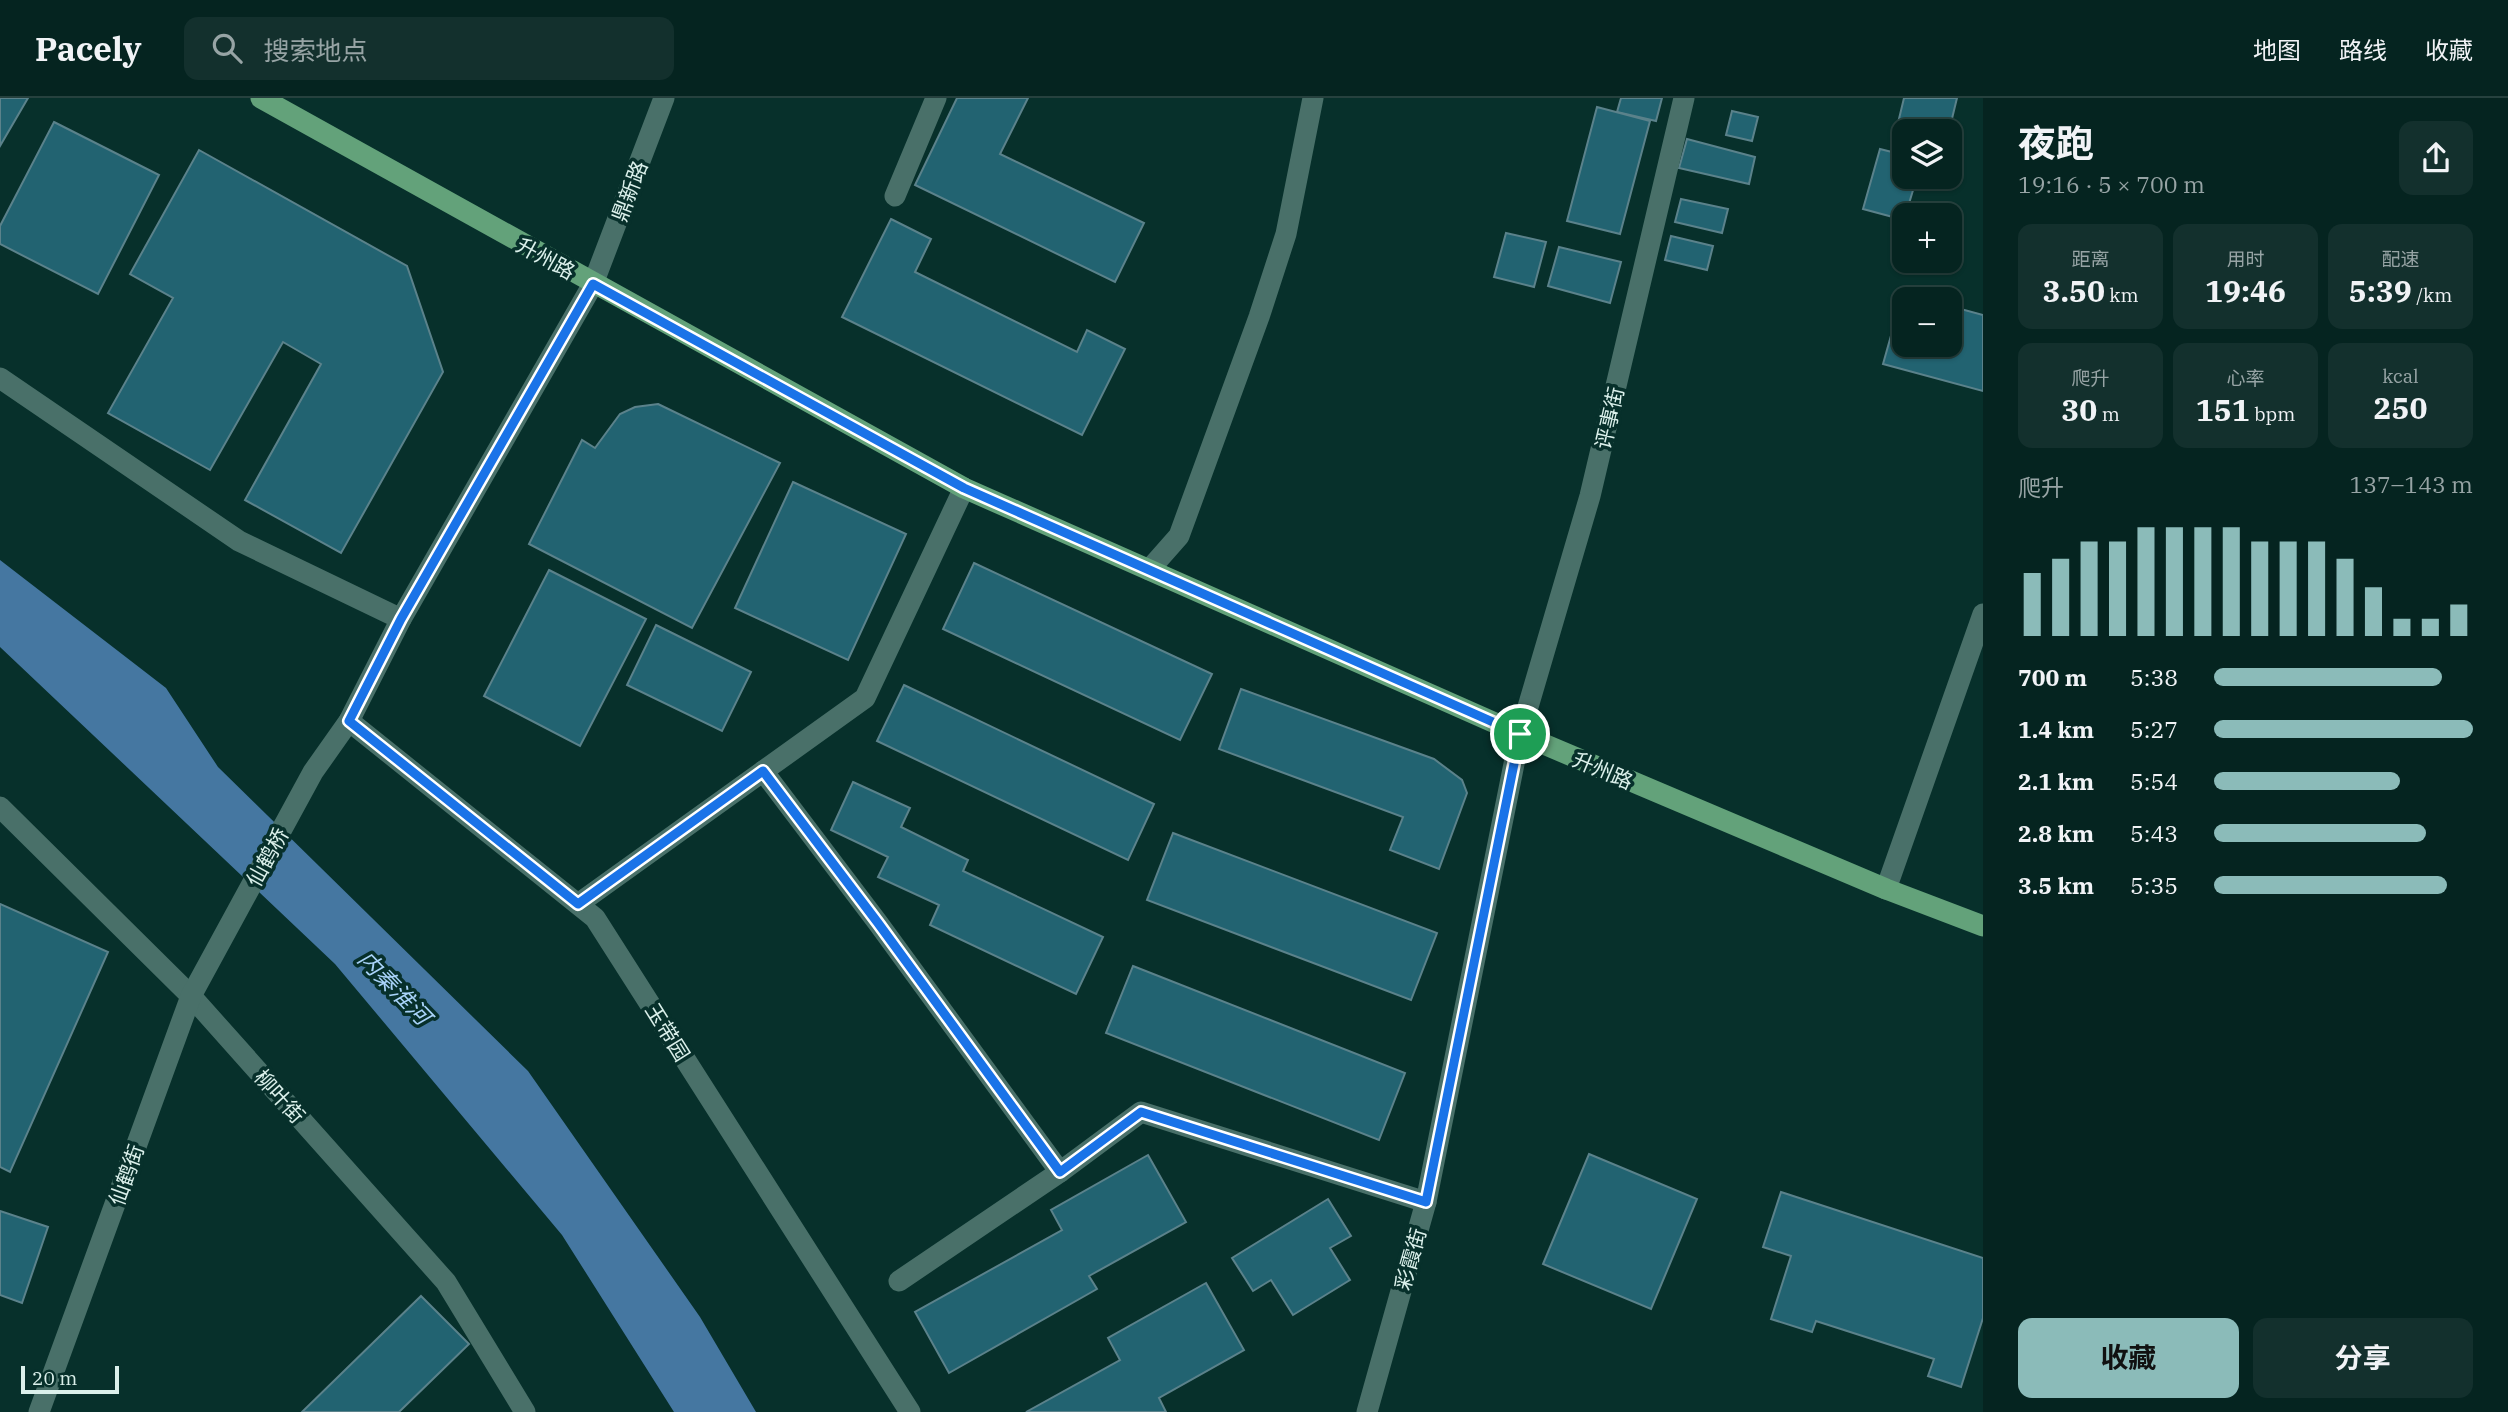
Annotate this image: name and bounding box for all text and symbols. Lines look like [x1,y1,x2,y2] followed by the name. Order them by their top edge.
[184,17,674,80] search box
[35,27,142,70] text: Pacely
[208,29,246,67] icon: search
[264,33,368,67] text: 搜索地点
[2253,34,2301,66] text: 地图
[2339,34,2387,66] text: 路线
[2425,34,2473,66] text: 收藏
[2018,118,2094,167] text: 夜跑
[1892,119,1962,357] map controls
[1892,119,1962,189] button: layers
[2399,121,2473,195] button: share
[605,157,653,225] street label: 鼎新路
[2018,169,2205,199] text: 19:16 · 5 × 700 m
[1892,203,1962,273] button: +
[512,230,580,286] street label: 升州路
[2071,247,2110,271] text: 距离
[2226,247,2265,271] text: 用时
[2381,247,2420,271] text: 配速
[2042,271,2105,310] text: 3.50
[2205,271,2286,310] text: 19:46
[2349,271,2412,310] text: 5:39
[2105,283,2139,307] text: km
[2412,283,2452,307] text: /km
[1892,287,1962,357] button: −
[2382,364,2419,388] text: kcal
[2071,366,2110,390] text: 爬升
[2226,366,2265,390] text: 心率
[1588,384,1630,452] street label: 评事街
[2374,388,2428,427] text: 250
[2061,390,2097,429] text: 30
[2196,390,2250,429] text: 151
[2097,402,2120,426] text: m
[2250,402,2295,426] text: bpm
[2349,469,2473,499] text: 137–143 m
[2018,472,2064,502] text: 爬升
[2018,662,2087,692] text: 700 m
[2130,662,2178,692] text: 5:38
[1490,704,1550,764] pin
[2018,714,2094,744] text: 1.4 km
[2130,714,2178,744] text: 5:27
[1501,715,1539,753] icon: arrive
[1569,745,1637,795] street label: 升州路
[2018,766,2094,796] text: 2.1 km
[2130,766,2178,796] text: 5:54
[2018,818,2094,848] text: 2.8 km
[2130,818,2178,848] text: 5:43
[239,823,295,891] street label: 仙鹤桥
[2018,870,2094,900] text: 3.5 km
[2130,870,2178,900] text: 5:35
[352,943,441,1033] water label: 内秦淮河
[639,998,697,1066] street label: 玉带园
[249,1063,311,1129] street label: 柳叶街
[102,1141,150,1209] street label: 仙鹤街
[1388,1225,1432,1293] street label: 彩霞街
[2018,1318,2239,1398] button: 收藏
[2253,1318,2473,1398] button: 分享
[21,1363,119,1395] scale bar
[32,1366,77,1390] text: 20 m

